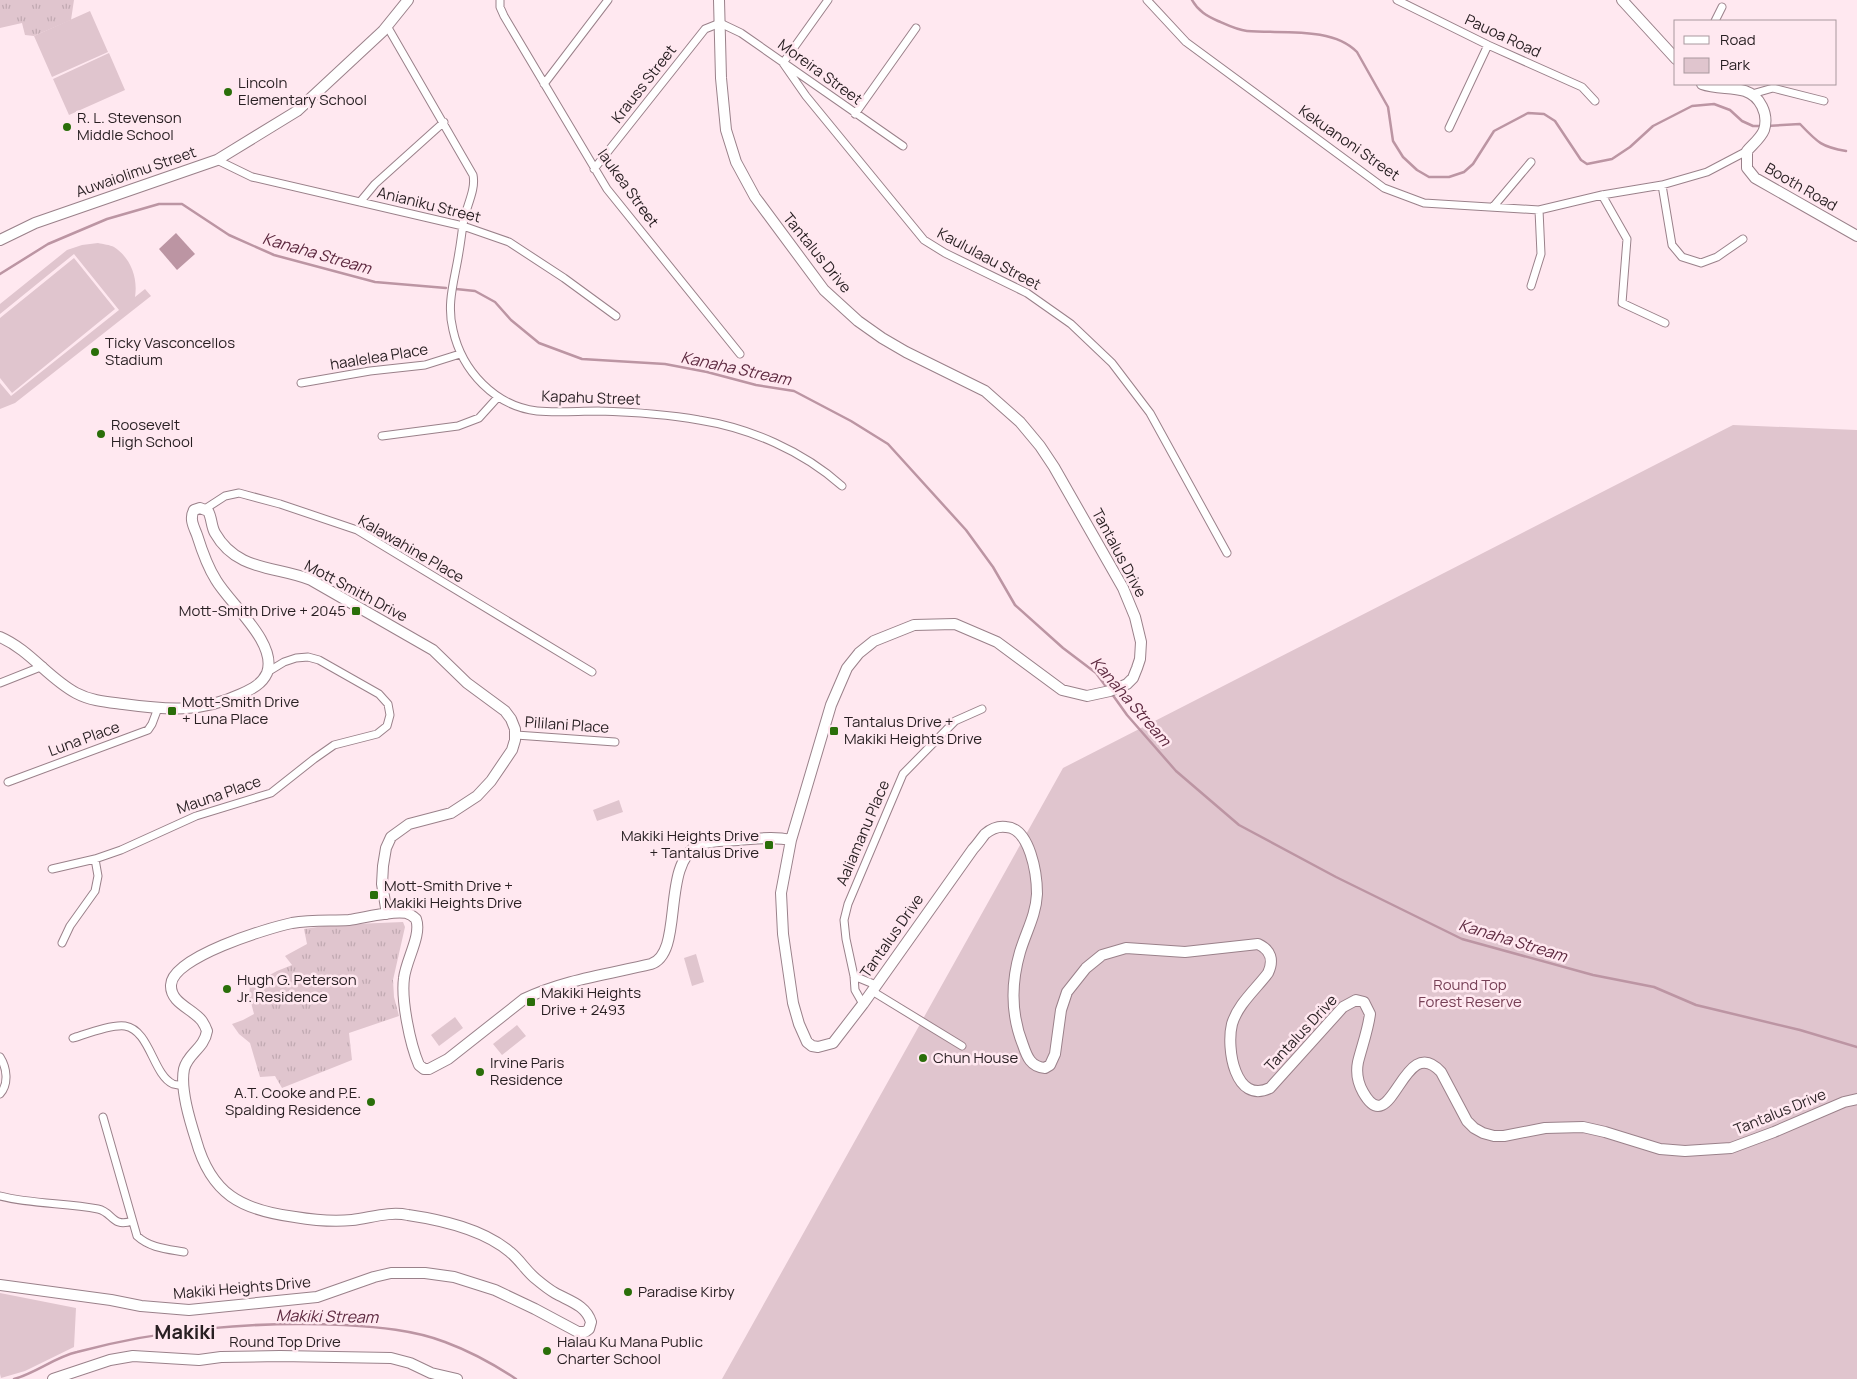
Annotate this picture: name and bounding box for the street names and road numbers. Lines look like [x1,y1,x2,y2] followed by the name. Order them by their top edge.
[1462,9,1545,62] street label: Pauoa Road
[774,34,867,109] street label: Moreira Street
[606,40,681,127] street label: Krauss Street
[1295,100,1404,185] street label: Kekuanoni Street
[73,141,199,202] street label: Auwaiolimu Street
[593,144,664,231] street label: Iaukea Street
[1761,157,1841,216] street label: Booth Road
[375,181,483,228] street label: Anianiku Street
[778,208,856,297] street label: Tantalus Drive
[934,222,1045,295] street label: Kaululaau Street
[328,338,430,375] street label: haalelea Place
[541,385,641,410] street label: Kapahu Street
[1087,505,1152,601] street label: Tantalus Drive
[354,510,468,588] street label: Kalawahine Place
[301,555,412,627] street label: Mott Smith Drive
[524,711,610,738] street label: Pililani Place
[45,716,123,761] street label: Luna Place
[174,770,264,819] street label: Mauna Place
[831,777,894,889] street label: Aaliamanu Place
[855,889,928,982] street label: Tantalus Drive
[1260,990,1342,1076] street label: Tantalus Drive
[1731,1083,1829,1140] street label: Tantalus Drive
[172,1271,312,1304] street label: Makiki Heights Drive
[229,1331,341,1352] street label: Round Top Drive

